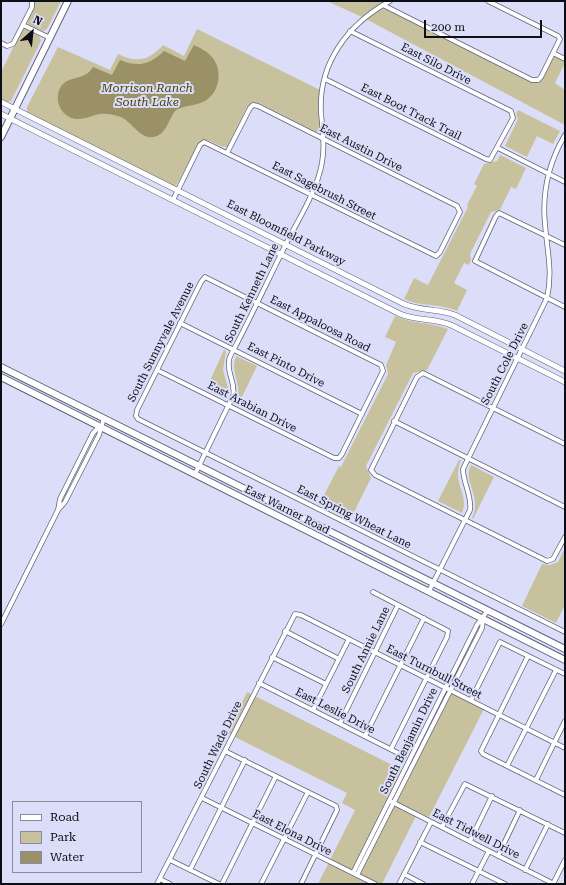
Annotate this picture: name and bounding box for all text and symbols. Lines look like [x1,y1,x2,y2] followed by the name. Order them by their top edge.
[12,12,52,52] north arrow
[426,12,544,38] scale bar
[31,13,44,29] text: N
[431,20,465,34] text: 200 m
[399,41,473,87] street label: East Silo Drive
[101,81,193,109] water label: Morrison Ranch South Lake
[359,81,463,143] street label: East Boot Track Trail
[317,121,405,175] street label: East Austin Drive
[270,159,378,223] street label: East Sagebrush Street
[225,197,347,269] street label: East Bloomfield Parkway
[222,241,282,345] street label: South Kenneth Lane
[125,280,197,404] street label: South Sunnyvale Avenue
[268,293,372,355] street label: East Appaloosa Road
[479,321,531,407] street label: South Cole Drive
[245,340,327,390] street label: East Pinto Drive
[205,379,299,435] street label: East Arabian Drive
[295,482,413,552] street label: East Spring Wheat Lane
[242,483,332,537] street label: East Warner Road
[339,604,393,696] street label: South Annie Lane
[384,642,484,702] street label: East Turnbull Street
[293,685,377,737] street label: East Leslie Drive
[378,686,440,796] street label: South Benjamin Drive
[191,699,245,791] street label: South Wade Drive
[12,801,142,873] legend
[430,806,522,862] street label: East Tidwell Drive
[250,807,334,859] street label: East Elona Drive
[50,810,79,824] text: Road
[50,830,76,844] text: Park
[50,850,84,864] text: Water

